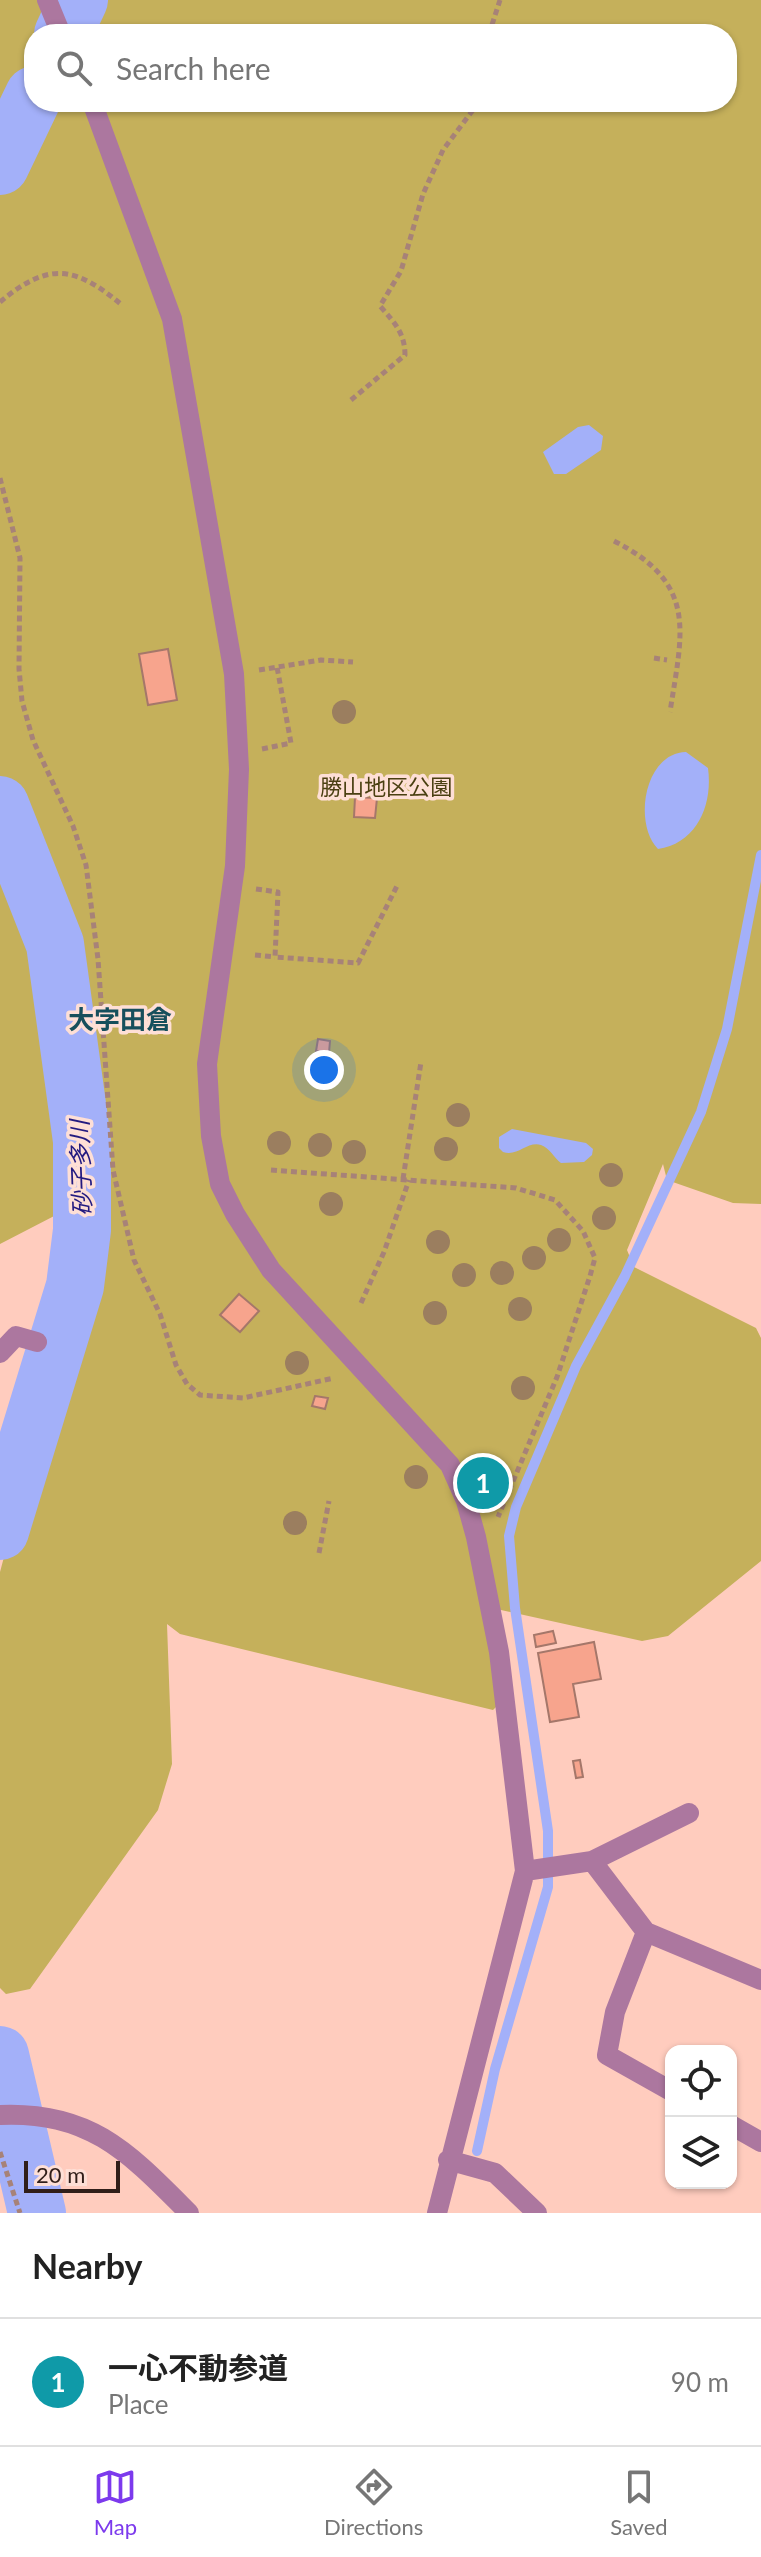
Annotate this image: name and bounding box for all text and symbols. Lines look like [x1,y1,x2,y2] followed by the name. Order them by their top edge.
[24,24,737,112] search box
[52,46,96,90] icon: search
[116,50,271,86] text: Search here
[320,773,452,800] park label: 勝山地区公園
[68,1003,172,1035] district label: 大字田倉
[304,1050,344,1090] your location
[64,1117,96,1216] water label: 砂子多川
[457,1453,509,1513] pin: 1
[665,2045,737,2189] map controls
[665,2045,737,2117] button: locate
[665,2117,737,2189] button: layers
[24,2157,120,2193] scale bar
[36,2161,85,2188] text: 20 m
[32,2245,143,2286] text: Nearby
[108,2349,288,2385] text: 一心不動参道
[50,2366,66,2398] text: 1
[671,2366,729,2398] text: 90 m
[108,2388,169,2420] text: Place
[93,2465,137,2540] tab: Map
[324,2465,423,2540] tab: Directions
[610,2465,668,2540] tab: Saved

